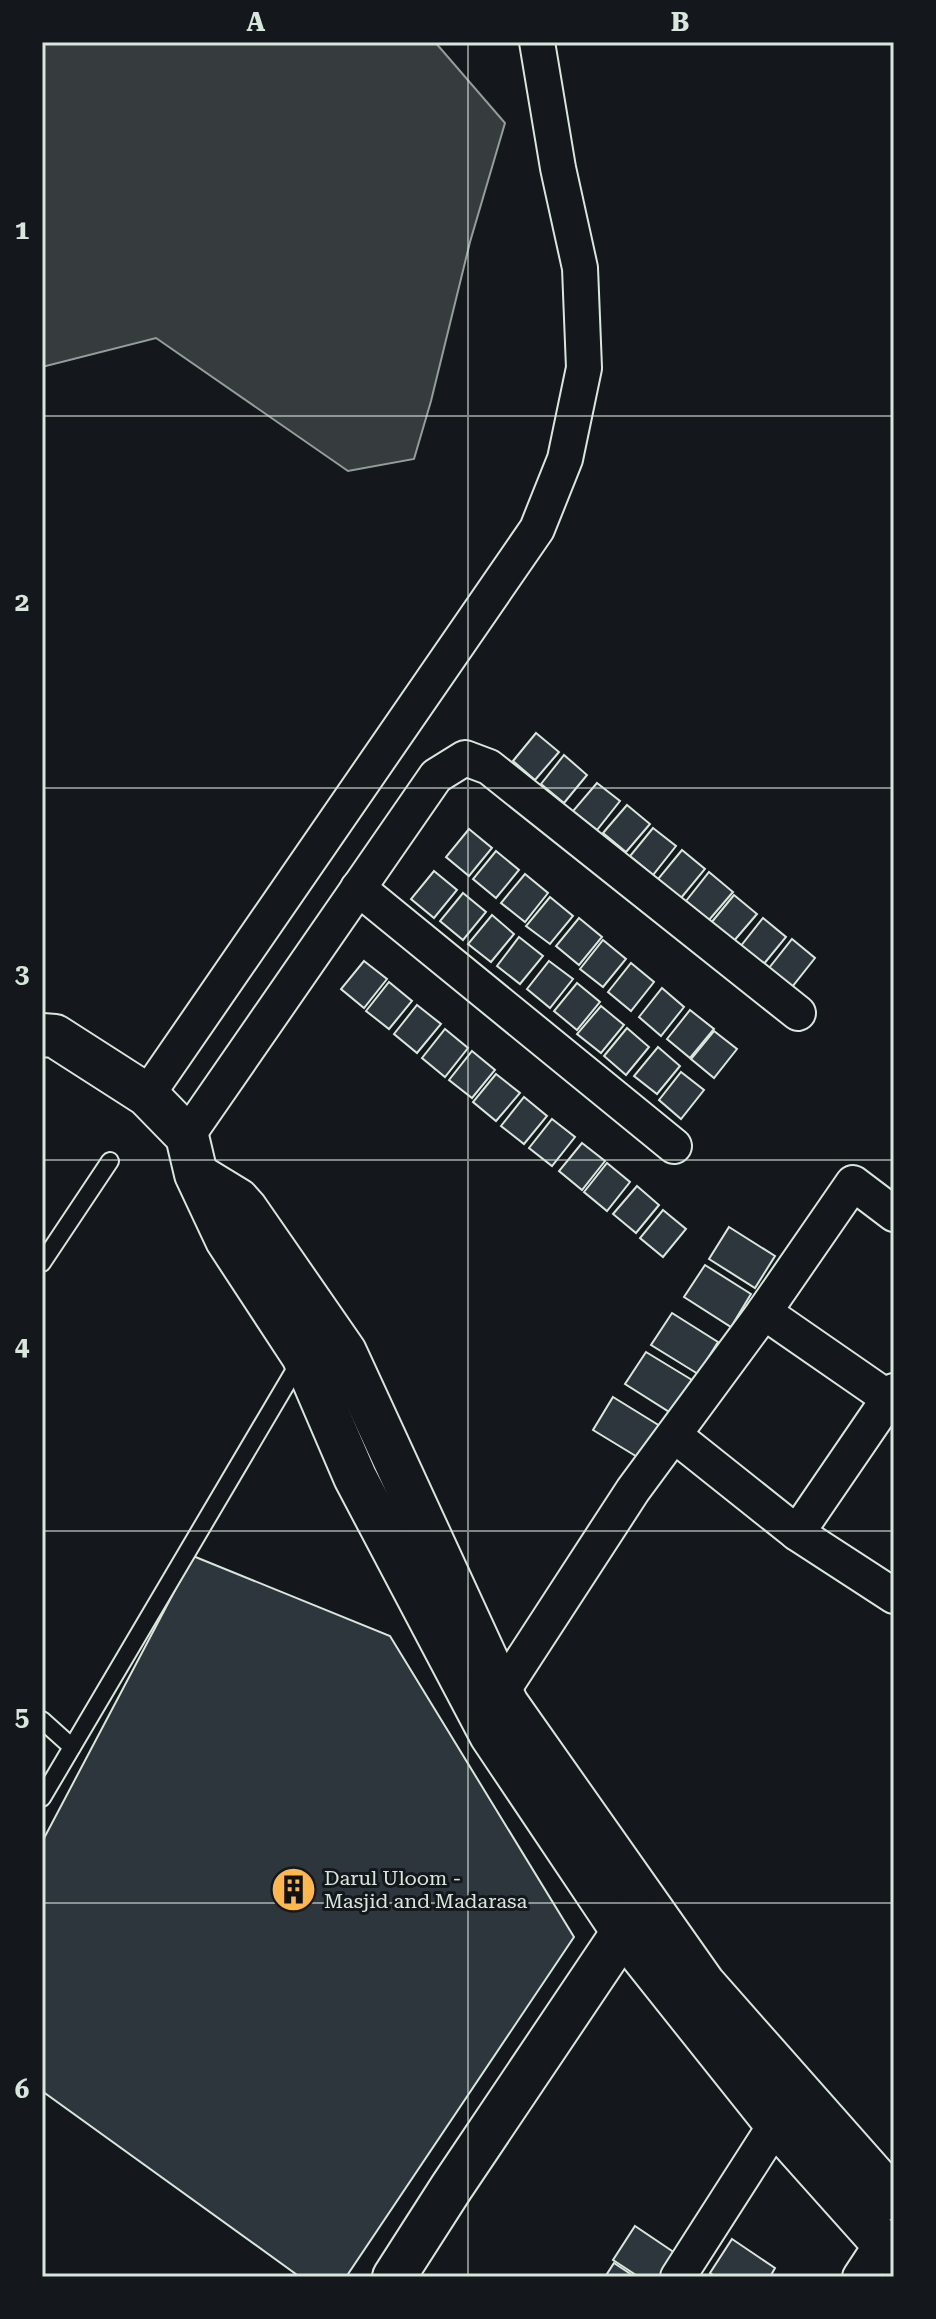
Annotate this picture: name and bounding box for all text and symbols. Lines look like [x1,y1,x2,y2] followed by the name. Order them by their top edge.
[247,7,266,37] text: A
[671,7,689,37] text: B
[15,215,29,245] text: 1
[15,587,29,617] text: 2
[15,959,29,989] text: 3
[15,1331,30,1361] text: 4
[15,1702,29,1732] text: 5
[269,1866,317,1914] building icon: Darul Uloom - Masjid and Madarasa
[324,1866,527,1913] place label: Darul Uloom - Masjid and Madarasa
[15,2074,29,2104] text: 6

